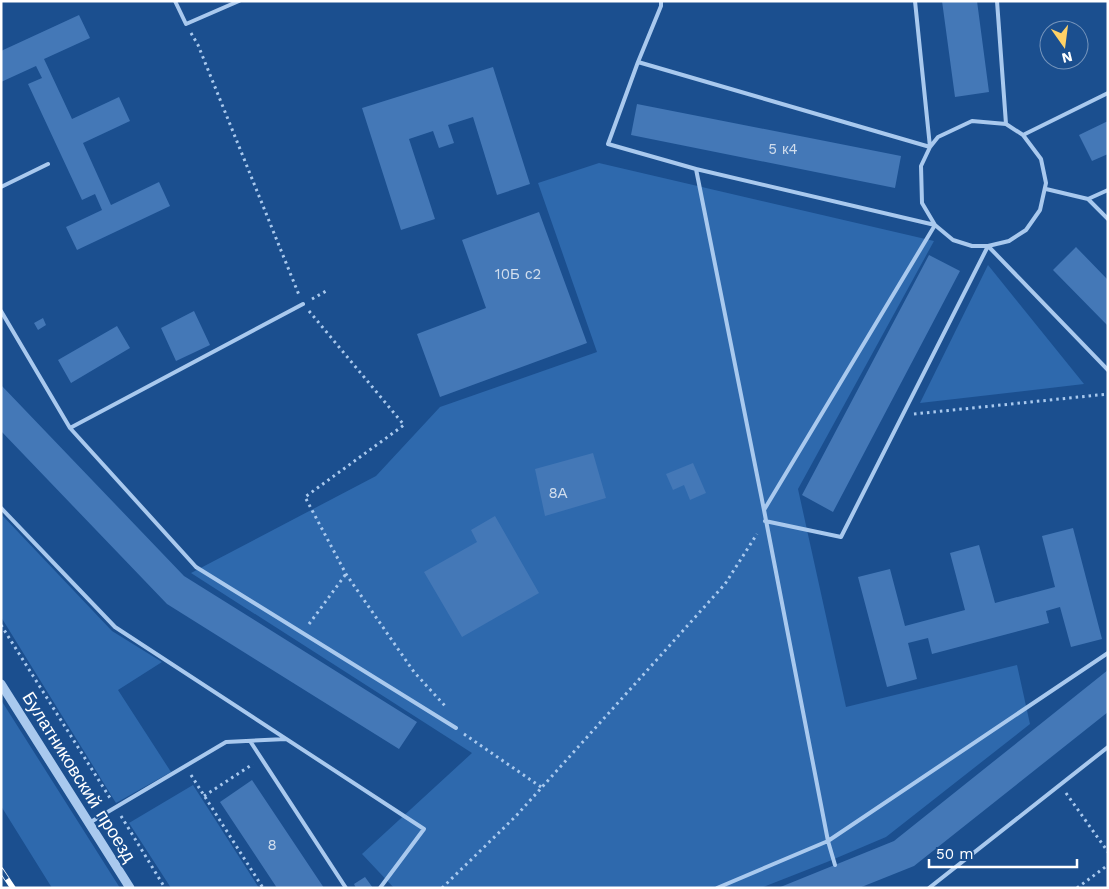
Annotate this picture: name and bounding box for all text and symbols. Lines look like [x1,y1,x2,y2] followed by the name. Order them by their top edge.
[1039,20,1089,70] north arrow
[1060,49,1074,67] text: N
[768,140,798,158] house number: 5 к4
[495,265,541,283] house number: 10Б с2
[548,484,568,502] house number: 8А
[18,688,141,866] street label: Булатниковский проезд
[267,836,277,854] house number: 8
[929,836,1076,868] scale bar
[936,845,973,863] text: 50 m

